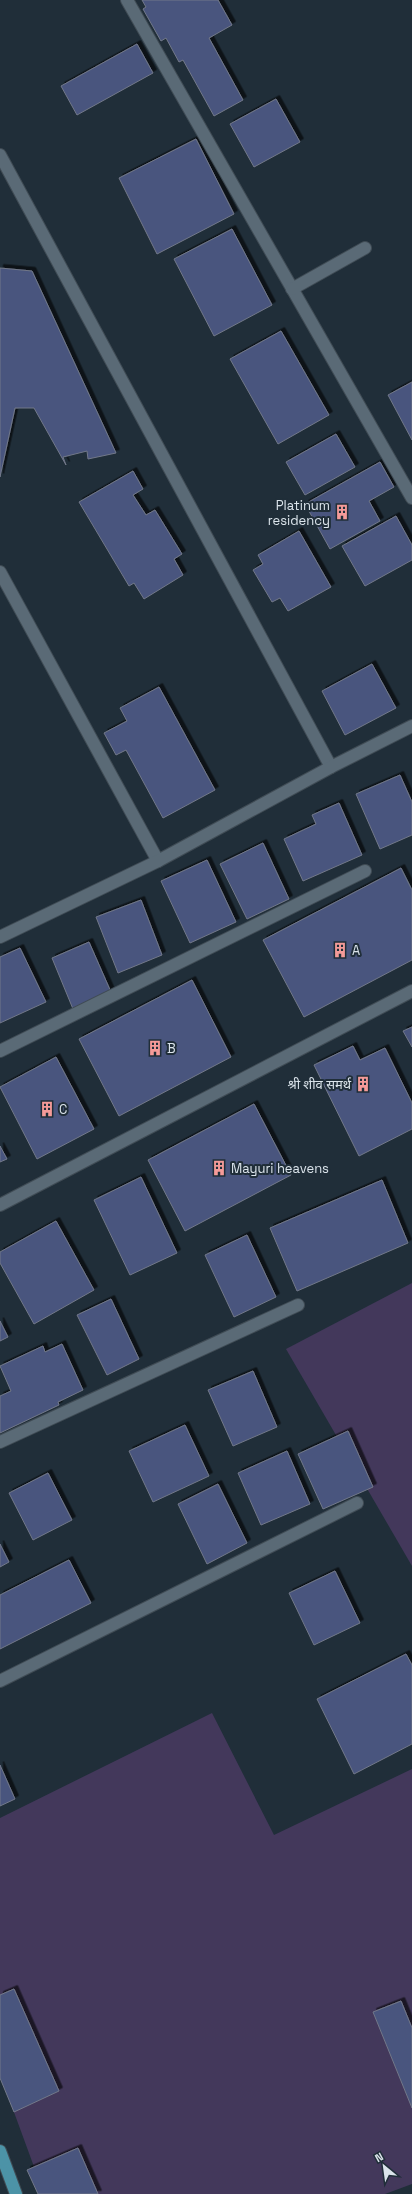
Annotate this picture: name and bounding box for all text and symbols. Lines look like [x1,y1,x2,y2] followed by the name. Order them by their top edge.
[268,497,330,529] place label: Platinum residency
[333,503,351,521] building icon: Platinum residency
[331,941,349,959] building icon: A
[352,942,360,959] place label: A
[146,1039,164,1057] building icon: B
[167,1040,176,1057] place label: B
[354,1075,372,1093] building icon: श्री शीव समर्थ
[287,1076,352,1093] place label: श्री शीव समर्थ
[38,1100,56,1118] building icon: C
[59,1101,67,1118] place label: C
[210,1159,228,1177] building icon: Mayuri heavens
[231,1160,329,1177] place label: Mayuri heavens
[364,2146,404,2186] north arrow
[373,2149,386,2165] text: N

